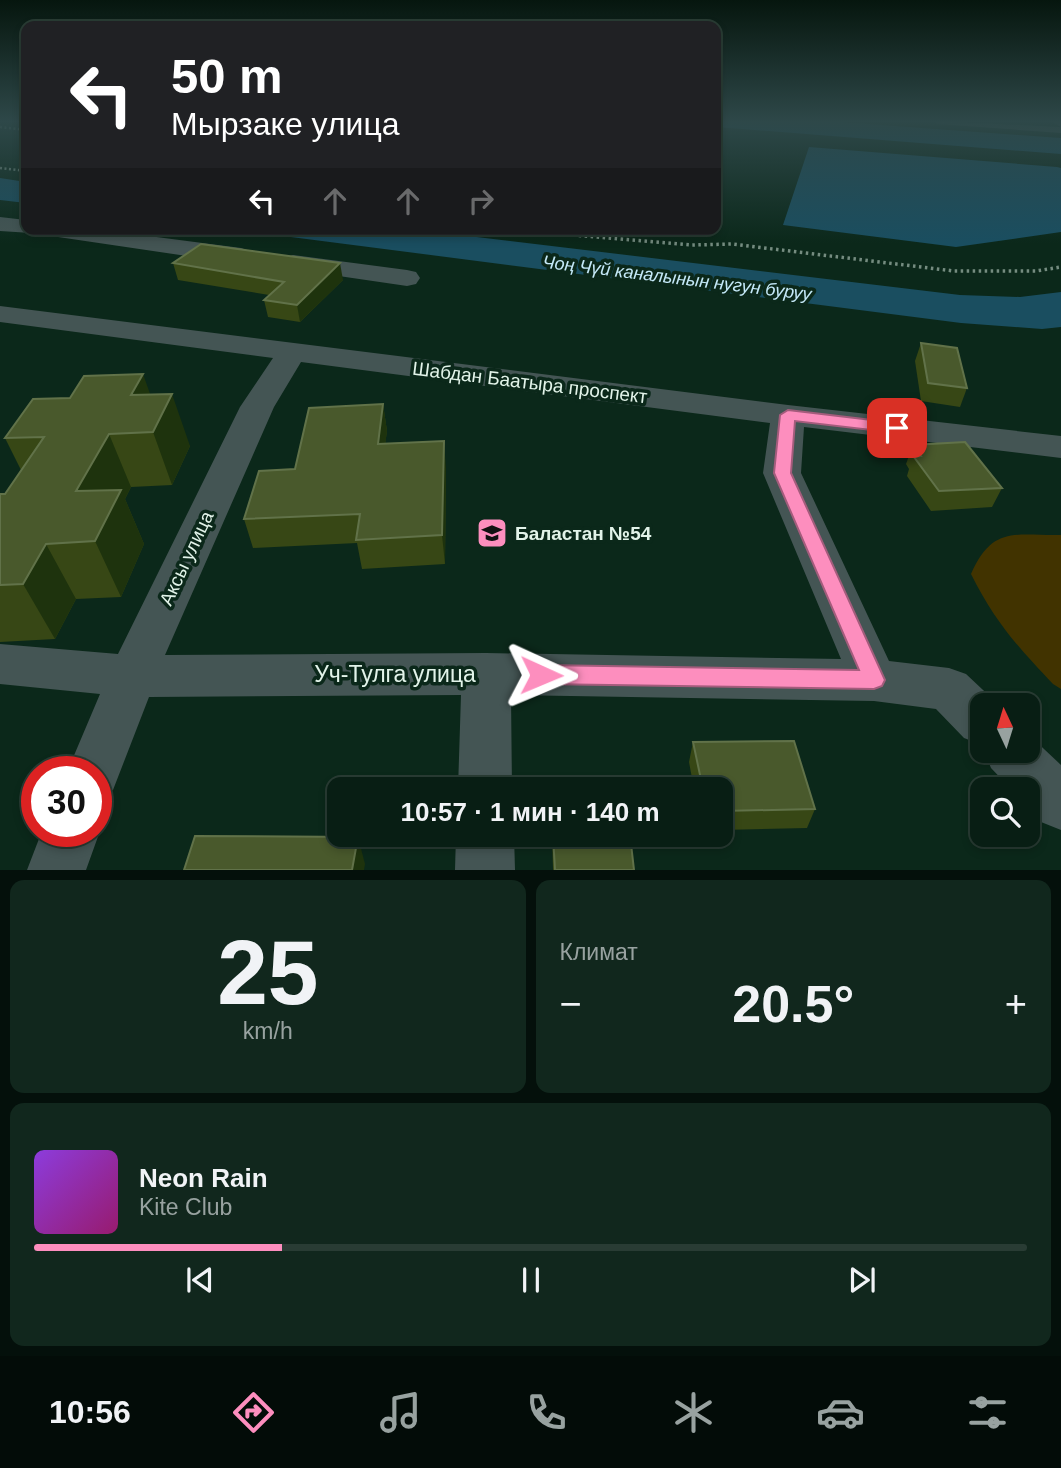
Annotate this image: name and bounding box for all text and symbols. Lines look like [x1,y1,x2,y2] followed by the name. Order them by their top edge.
[56,49,147,140] icon: left
[171,49,283,103] text: 50 m
[171,106,400,142] text: Мырзаке улица
[243,182,281,220] icon: left
[316,182,354,220] icon: ahead
[389,182,427,220] icon: ahead
[462,182,500,220] icon: right
[541,252,814,305] water label: Чоң Чүй каналынын нугун буруу
[411,358,649,407] street label: Шабдан Баатыра проспект
[867,398,927,458] pin
[878,409,916,447] icon: arrive
[155,507,218,609] street label: Аксы улица
[475,516,509,550] school or university icon: Баластан №54
[515,523,652,544] place label: Баластан №54
[504,638,578,712] position arrow
[314,661,476,687] street label: Уч-Тулга улица
[970,693,1040,763] north arrow
[970,693,1040,847] map controls
[21,756,112,847] speed limit sign: 30
[970,777,1040,847] button: search
[400,797,660,827] text: 10:57 · 1 мин · 140 m
[217,922,318,1023] text: 25
[560,939,638,965] text: Климат
[732,975,854,1033] text: 20.5°
[560,983,582,1025] text: −
[1005,983,1027,1025] text: +
[243,1018,293,1044] text: km/h
[139,1163,268,1193] text: Neon Rain
[139,1194,232,1220] text: Kite Club
[181,1261,219,1299] icon: previous
[512,1261,550,1299] icon: pause
[843,1261,881,1299] icon: next
[229,1388,278,1437] icon: directions
[376,1388,425,1437] icon: music
[522,1388,571,1437] icon: phone
[669,1388,718,1437] icon: climate
[816,1388,865,1437] icon: car
[963,1388,1012,1437] icon: filters
[49,1394,131,1430] text: 10:56

